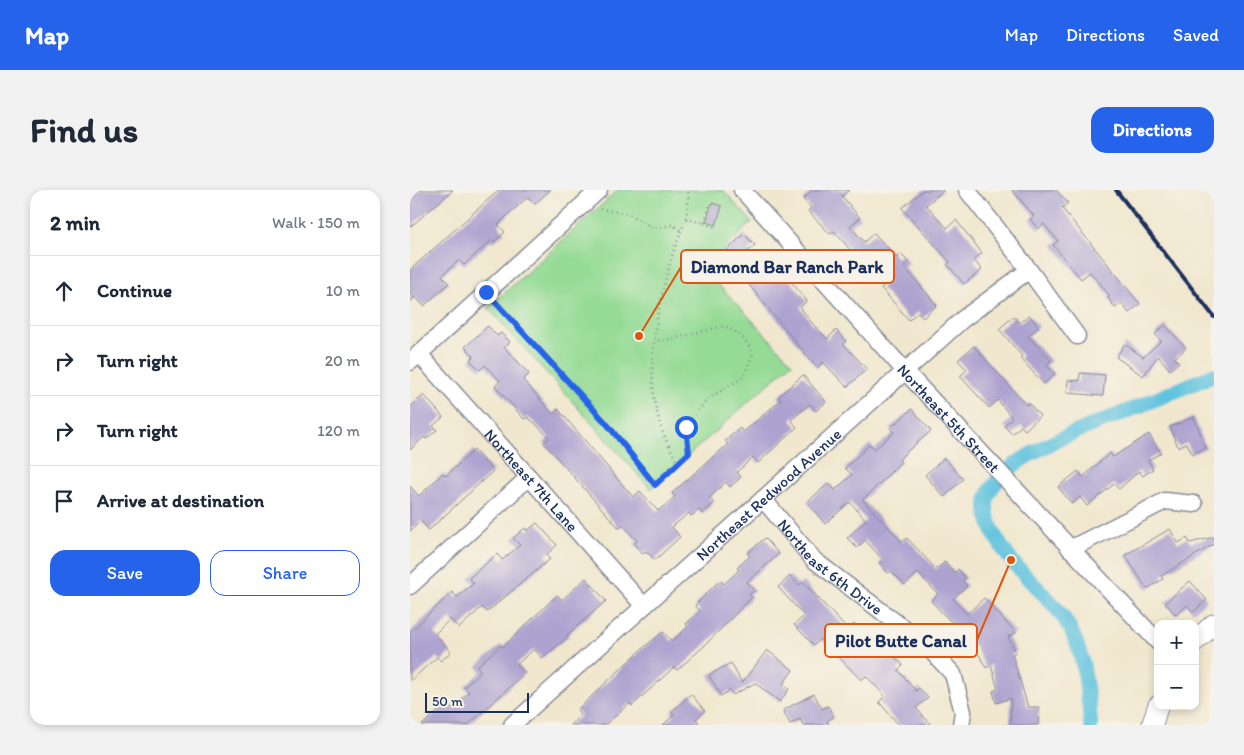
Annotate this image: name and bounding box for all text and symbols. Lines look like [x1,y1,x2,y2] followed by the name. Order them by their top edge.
[25,21,69,50] text: Map
[1005,24,1038,46] text: Map
[1066,24,1145,46] text: Directions
[1173,24,1219,46] text: Saved
[1091,107,1214,153] button: Directions
[30,109,138,151] text: Find us
[50,210,100,235] text: 2 min
[272,213,360,232] text: Walk · 150 m
[681,250,894,283] callout: Diamond Bar Ranch Park
[690,256,884,278] text: Diamond Bar Ranch Park
[50,277,78,305] icon: ahead
[97,279,172,302] text: Continue
[326,281,360,300] text: 10 m
[475,281,498,304] route end
[50,347,78,375] icon: right
[97,349,178,372] text: Turn right
[325,351,360,370] text: 20 m
[894,360,1004,476] street label: Northeast 5th Street
[675,416,698,439] route start
[50,417,78,445] icon: right
[97,419,178,442] text: Turn right
[317,421,360,440] text: 120 m
[692,424,845,564] street label: Northeast Redwood Avenue
[481,425,582,535] street label: Northeast 7th Lane
[50,487,78,515] icon: arrive
[97,489,264,512] text: Arrive at destination
[774,515,887,618] street label: Northeast 6th Drive
[50,550,200,596] button: Save
[210,550,360,596] button: Share
[1154,620,1199,710] map controls
[1154,620,1199,665] button: +
[825,624,977,657] callout: Pilot Butte Canal
[835,630,968,652] text: Pilot Butte Canal
[1154,665,1199,710] button: −
[425,690,529,713] scale bar
[432,693,463,710] text: 50 m

